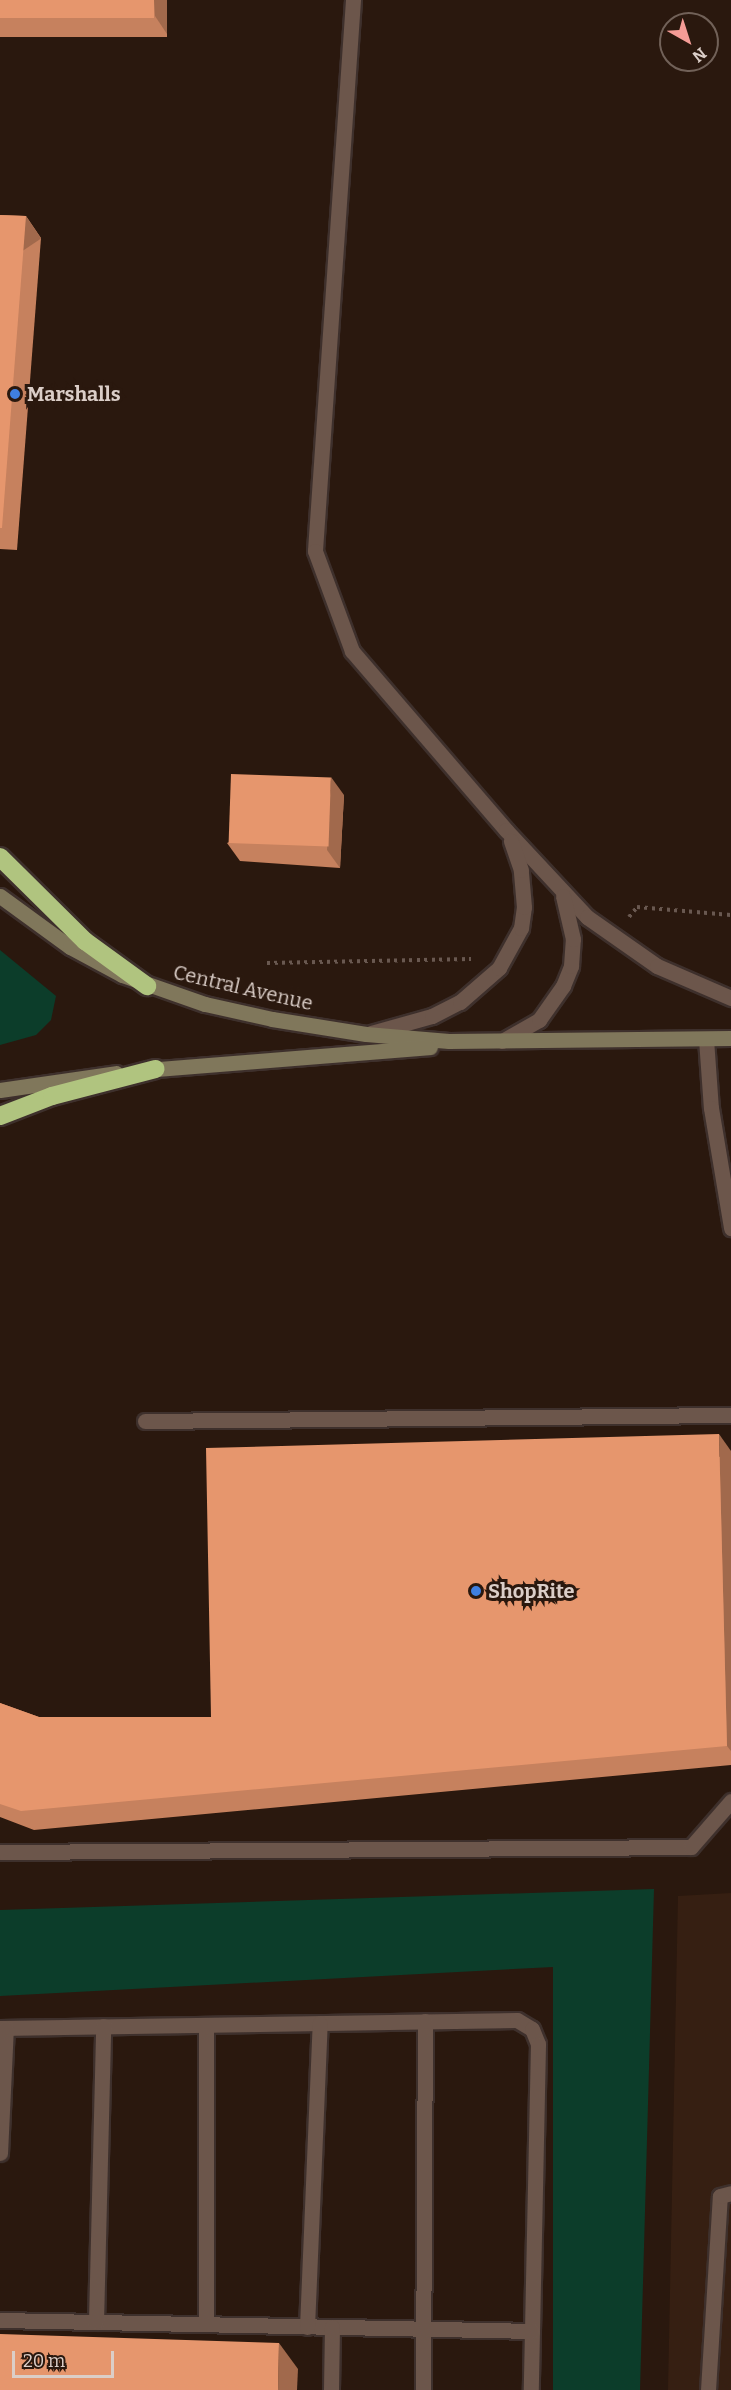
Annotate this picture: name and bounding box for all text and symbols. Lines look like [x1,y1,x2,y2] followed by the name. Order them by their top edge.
[659,12,719,72] north arrow
[689,44,710,66] text: N
[27,382,121,406] place label: Marshalls
[8,387,22,401] marker: Marshalls
[171,960,315,1016] street label: Central Avenue
[488,1579,574,1603] place label: ShopRite
[469,1584,483,1598] marker: ShopRite
[15,2339,117,2377] scale bar
[23,2350,65,2372] text: 20 m

